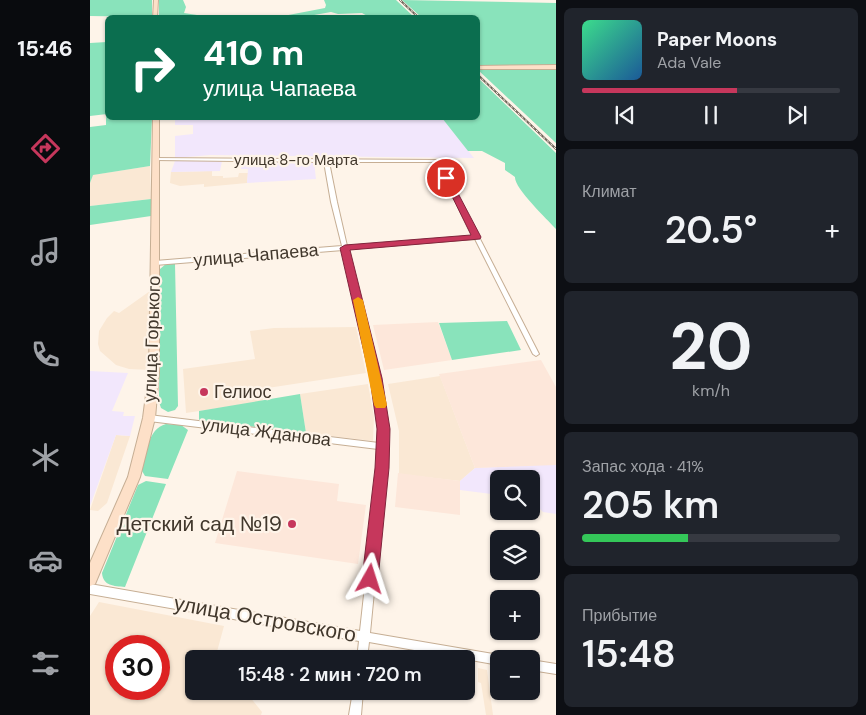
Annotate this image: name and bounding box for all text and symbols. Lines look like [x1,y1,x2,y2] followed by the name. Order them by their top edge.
[657,27,777,52] text: Paper Moons
[203,30,304,76] text: 410 m
[17,34,73,63] text: 15:46
[120,35,185,100] icon: right
[657,52,721,73] text: Ada Vale
[203,74,356,103] text: улица Чапаева
[611,101,639,129] icon: previous
[697,101,725,129] icon: pause
[783,101,811,129] icon: next
[28,131,63,166] icon: directions
[234,150,359,170] street label: улица 8-го Марта
[425,157,467,199] pin
[432,164,460,192] icon: arrive
[582,181,636,202] text: Климат
[665,205,757,255] text: 20.5°
[582,212,597,249] text: −
[825,212,840,249] text: +
[28,234,63,269] icon: music
[192,237,320,272] street label: улица Чапаева
[138,275,166,403] street label: улица Горького
[670,305,753,389] text: 20
[28,337,63,372] icon: phone
[214,380,272,404] place label: Гелиос
[692,380,730,401] text: km/h
[198,386,210,398] marker: Гелиос
[200,412,333,452] street label: улица Жданова
[28,440,63,475] icon: climate
[582,456,704,477] text: Запас хода · 41%
[490,470,540,700] map controls
[490,470,540,520] button: search
[582,480,719,530] text: 205 km
[116,510,282,538] place label: Детский сад №19
[286,518,298,530] marker: Детский сад №19
[490,530,540,580] button: layers
[28,543,63,578] icon: car
[343,552,395,604] position arrow
[172,589,358,649] street label: улица Островского
[490,590,540,640] button: +
[582,605,657,626] text: Прибытие
[582,629,676,679] text: 15:48
[105,635,170,700] speed limit sign: 30
[28,646,63,681] icon: filters
[490,650,540,700] button: −
[238,662,422,687] text: 15:48 · 2 мин · 720 m

